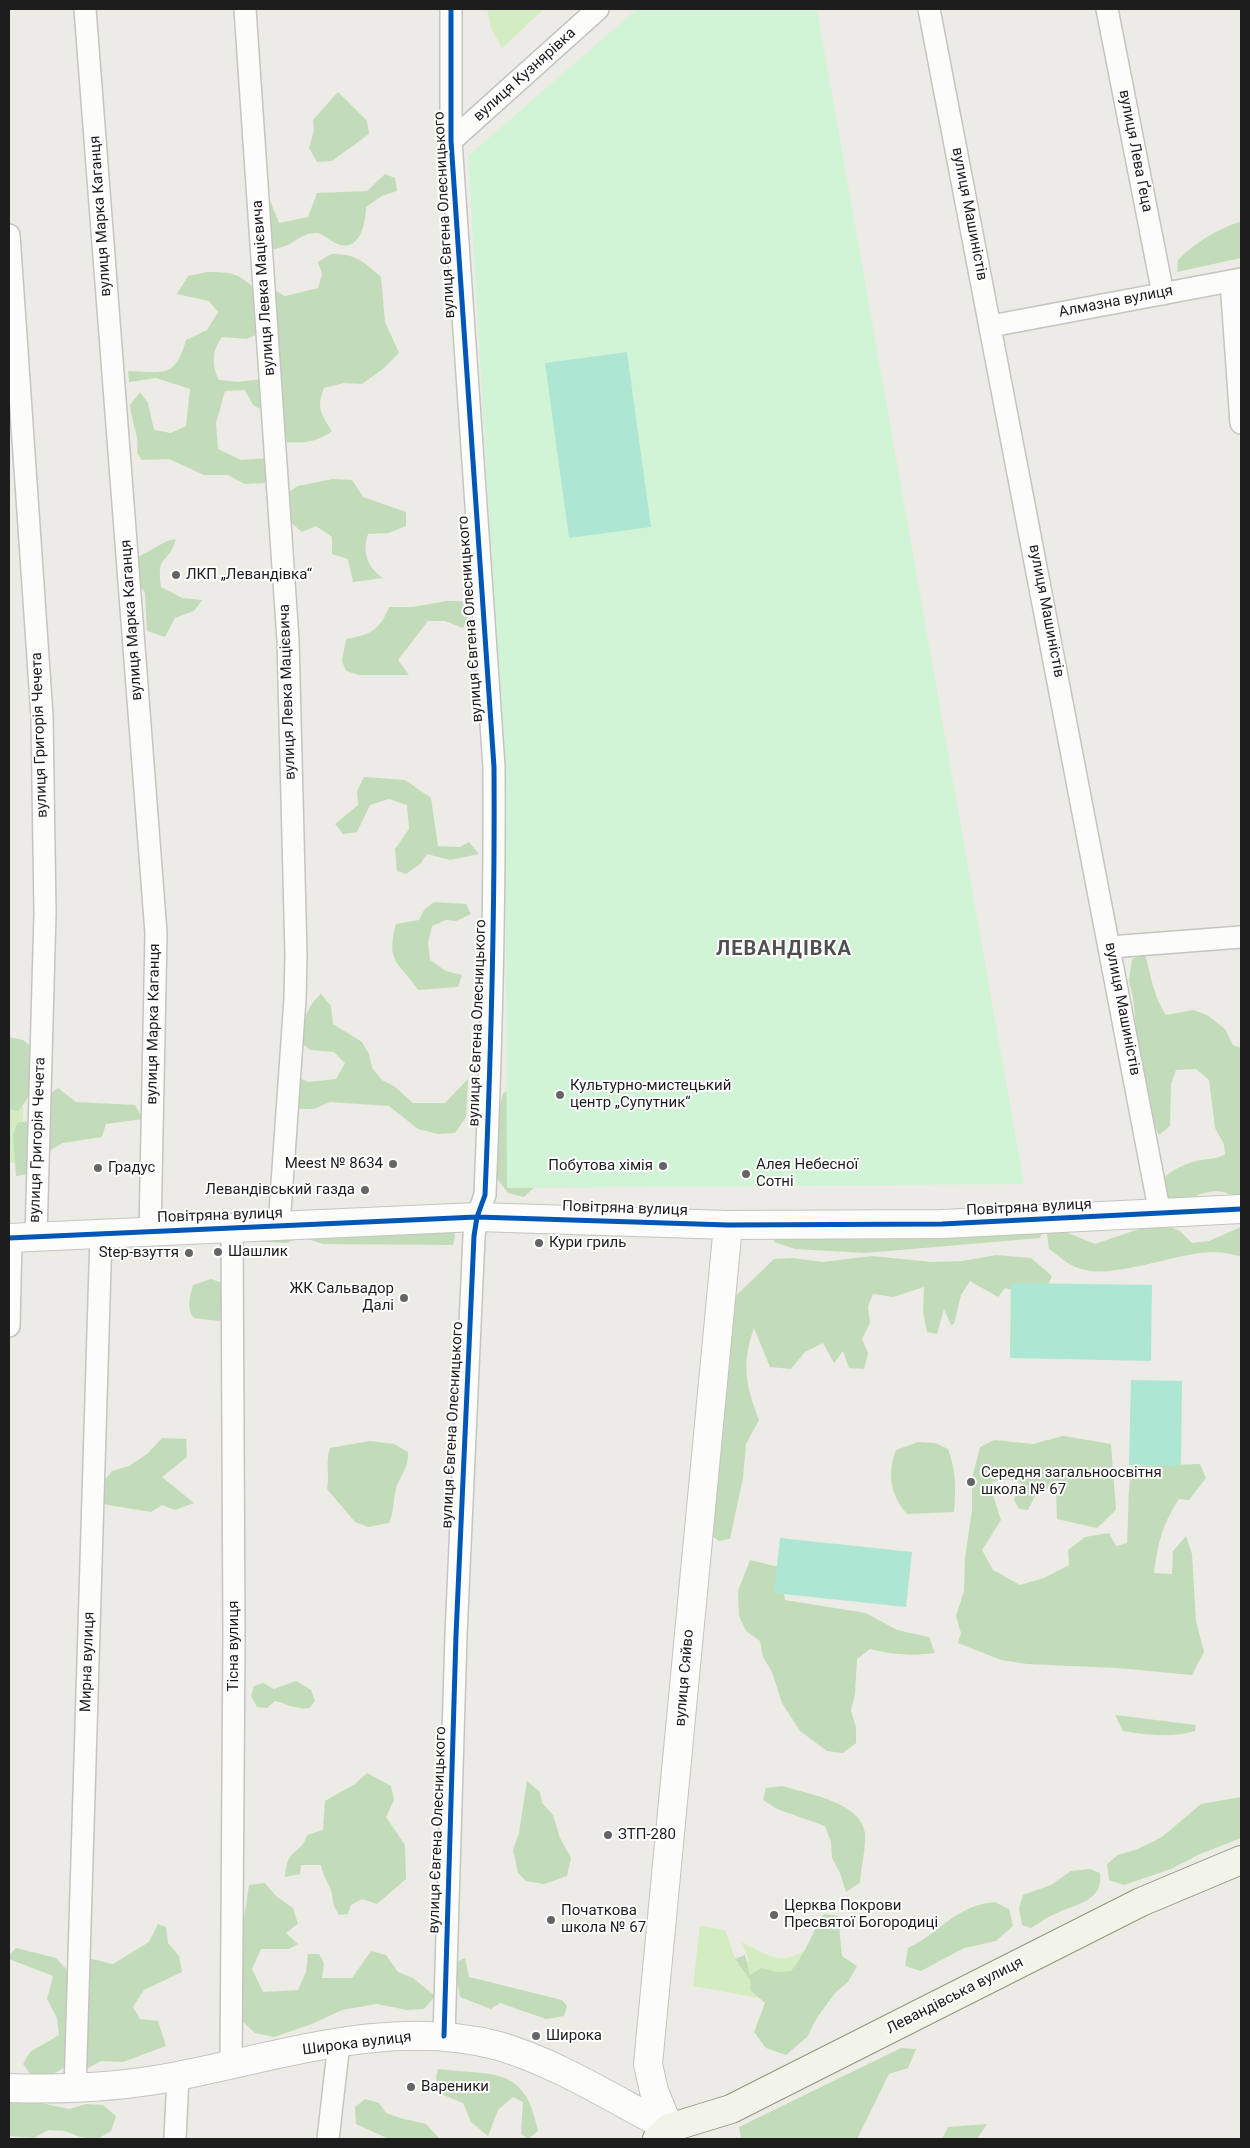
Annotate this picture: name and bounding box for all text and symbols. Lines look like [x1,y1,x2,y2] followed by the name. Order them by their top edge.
[470,24,580,126] street label: вулиця Кузнярівка
[1114,88,1156,214] street label: вулиця Лева Ґеца
[431,111,459,319] street label: вулиця Євгена Олесницького
[86,135,116,297] street label: вулиця Марка Каганця
[947,146,991,282] street label: вулиця Машиністів
[249,200,279,376] street label: вулиця Левка Мацієвича
[1057,282,1175,322] street label: Алмазна вулиця
[455,515,487,723] street label: вулиця Євгена Олесницького
[117,539,147,701] street label: вулиця Марка Каганця
[1024,543,1068,679] street label: вулиця Машиністів
[186,566,312,584] place label: ЛКП „Левандівка“
[170,569,182,581] marker: ЛКП „Левандівка“
[276,604,300,780] street label: вулиця Левка Мацієвича
[28,652,52,818] street label: вулиця Григорія Чечета
[465,919,491,1127] street label: вулиця Євгена Олесницького
[715,938,853,962] district label: ЛЕВАНДІВКА
[1100,941,1144,1077] street label: вулиця Машиністів
[144,943,164,1105] street label: вулиця Марка Каганця
[26,1057,50,1223] street label: вулиця Григорія Чечета
[570,1077,731,1112] place label: Культурно-мистецький центр „Супутник“
[554,1089,566,1101] marker: Культурно-мистецький центр „Супутник“
[285,1155,383,1173] place label: Meest № 8634
[756,1156,858,1191] place label: Алея Небесної Сотні
[548,1157,653,1175] place label: Побутова хімія
[387,1158,399,1170] marker: Meest № 8634
[108,1159,155,1177] place label: Градус
[657,1160,669,1172] marker: Побутова хімія
[92,1162,104,1174] marker: Градус
[740,1168,752,1180] marker: Алея Небесної Сотні
[205,1181,355,1199] place label: Левандівський газда
[359,1184,371,1196] marker: Левандівський газда
[966,1196,1092,1220] street label: Повітряна вулиця
[562,1198,688,1220] street label: Повітряна вулиця
[157,1205,283,1227] street label: Повітряна вулиця
[549,1234,626,1252] place label: Кури гриль
[533,1237,545,1249] marker: Кури гриль
[228,1243,288,1261] place label: Шашлик
[99,1244,179,1262] place label: Step-взуття
[212,1246,224,1258] marker: Шашлик
[183,1247,195,1259] marker: Step-взуття
[290,1280,394,1315] place label: ЖК Сальвадор Далі
[398,1292,410,1304] marker: ЖК Сальвадор Далі
[439,1321,467,1529] street label: вулиця Євгена Олесницького
[981,1464,1162,1499] place label: Середня загальноосвітня школа № 67
[965,1476,977,1488] marker: Середня загальноосвітня школа № 67
[225,1601,243,1691] street label: Тісна вулиця
[77,1611,99,1713] street label: Мирна вулиця
[672,1629,698,1727] street label: вулиця Сяйво
[425,1726,451,1934] street label: вулиця Євгена Олесницького
[618,1826,676,1844] place label: ЗТП-280
[602,1829,614,1841] marker: ЗТП-280
[784,1897,938,1932] place label: Церква Покрови Пресвятої Богородиці
[561,1902,646,1937] place label: Початкова школа № 67
[768,1909,780,1921] marker: Церква Покрови Пресвятої Богородиці
[545,1914,557,1926] marker: Початкова школа № 67
[884,1954,1026,2038] street label: Левандівська вулиця
[546,2027,602,2045] place label: Широка
[302,2028,412,2060] street label: Широка вулиця
[530,2030,542,2042] marker: Широка
[421,2078,489,2096] place label: Вареники
[405,2081,417,2093] marker: Вареники

